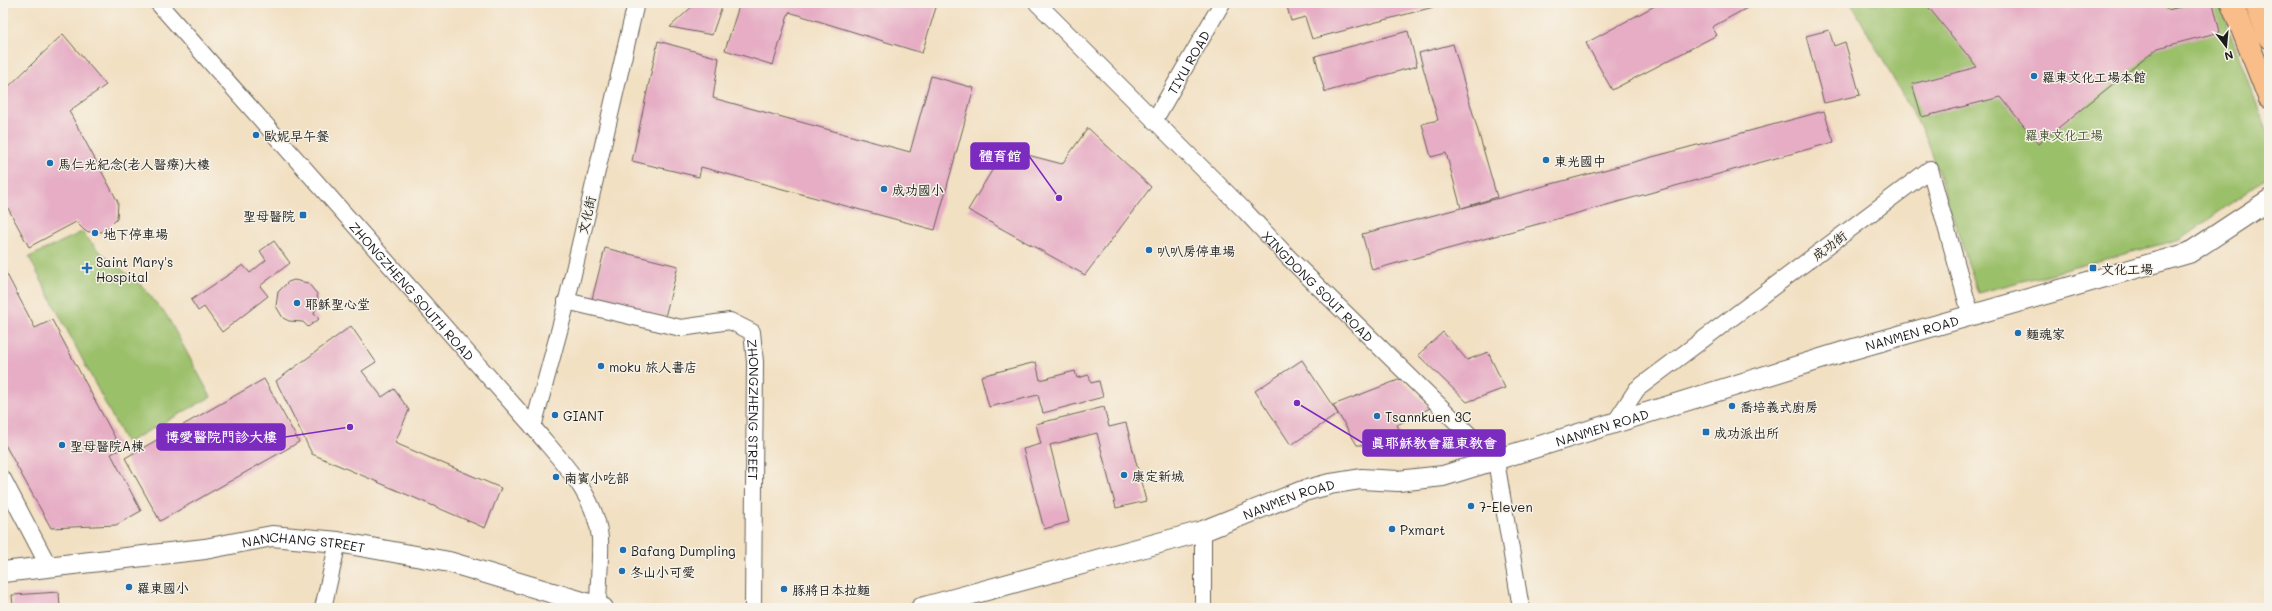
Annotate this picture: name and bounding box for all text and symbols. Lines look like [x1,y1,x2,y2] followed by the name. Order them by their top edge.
[2206,26,2246,66] north arrow
[1163,27,1213,97] street label: TIYU ROAD
[2223,48,2235,64] text: N
[2042,68,2146,85] place label: 羅東文化工場本館
[2029,71,2039,81] marker: 羅東文化工場本館
[2025,126,2103,143] park label: 羅東文化工場
[264,127,329,144] place label: 歐妮早午餐
[251,130,261,140] marker: 歐妮早午餐
[971,143,1029,169] callout: 體育館
[979,146,1021,165] text: 體育館
[1554,152,1606,169] place label: 東光國中
[58,155,210,172] place label: 馬仁光紀念(老人醫療)大樓
[1541,155,1551,165] marker: 東光國中
[45,158,55,168] marker: 馬仁光紀念(老人醫療)大樓
[892,181,944,198] place label: 成功國小
[879,184,889,194] marker: 成功國小
[573,194,599,236] street label: 文化街
[243,207,295,224] place label: 聖母醫院
[298,210,308,220] marker: 聖母醫院
[346,218,478,364] street label: ZHONGZHENG SOUTH ROAD
[103,225,168,242] place label: 地下停車場
[1808,226,1850,264] street label: 成功街
[1259,227,1378,345] street label: XINGDONG SOUT ROAD
[90,228,100,238] marker: 地下停車場
[1157,242,1235,259] place label: 叭叭房停車場
[1144,245,1154,255] marker: 叭叭房停車場
[96,253,173,285] place label: Saint Mary's Hospital
[2101,260,2153,277] place label: 文化工場
[81,262,93,274] marker: Saint Mary's Hospital
[2088,263,2098,273] marker: 文化工場
[305,295,370,312] place label: 耶穌聖心堂
[292,298,302,308] marker: 耶穌聖心堂
[1863,311,1961,354] street label: NANMEN ROAD
[2026,325,2065,342] place label: 麵魂家
[2013,328,2023,338] marker: 麵魂家
[744,338,764,480] street label: ZHONGZHENG STREET
[609,358,697,375] place label: moku 旅人書店
[596,361,606,371] marker: moku 旅人書店
[1740,398,1818,415] place label: 喬培義式廚房
[1727,401,1737,411] marker: 喬培義式廚房
[1553,404,1651,449] street label: NANMEN ROAD
[563,407,604,424] place label: GIANT
[1385,408,1471,425] place label: Tsannkuen 3C
[550,410,560,420] marker: GIANT
[1372,411,1382,421] marker: Tsannkuen 3C
[157,424,285,450] callout: 博愛醫院門診大樓
[1714,424,1779,441] place label: 成功派出所
[165,427,277,446] text: 博愛醫院門診大樓
[1701,427,1711,437] marker: 成功派出所
[1363,430,1505,456] callout: 真耶穌教會羅東教會
[1371,433,1497,452] text: 真耶穌教會羅東教會
[70,437,144,454] place label: 聖母醫院A棟
[57,440,67,450] marker: 聖母醫院A棟
[1132,467,1184,484] place label: 康定新城
[564,469,629,486] place label: 南賓小吃部
[1119,470,1129,480] marker: 康定新城
[551,472,561,482] marker: 南賓小吃部
[1240,475,1336,523] street label: NANMEN ROAD
[1479,498,1533,515] place label: 7-Eleven
[1466,501,1476,511] marker: 7-Eleven
[1400,521,1446,538] place label: Pxmart
[1387,524,1397,534] marker: Pxmart
[240,527,366,555] street label: NANCHANG STREET
[631,542,736,559] place label: Bafang Dumpling
[618,545,628,555] marker: Bafang Dumpling
[630,563,695,580] place label: 冬山小可愛
[617,566,627,576] marker: 冬山小可愛
[137,579,189,596] place label: 羅東國小
[792,581,870,598] place label: 豚將日本拉麵
[124,582,134,592] marker: 羅東國小
[779,584,789,594] marker: 豚將日本拉麵

